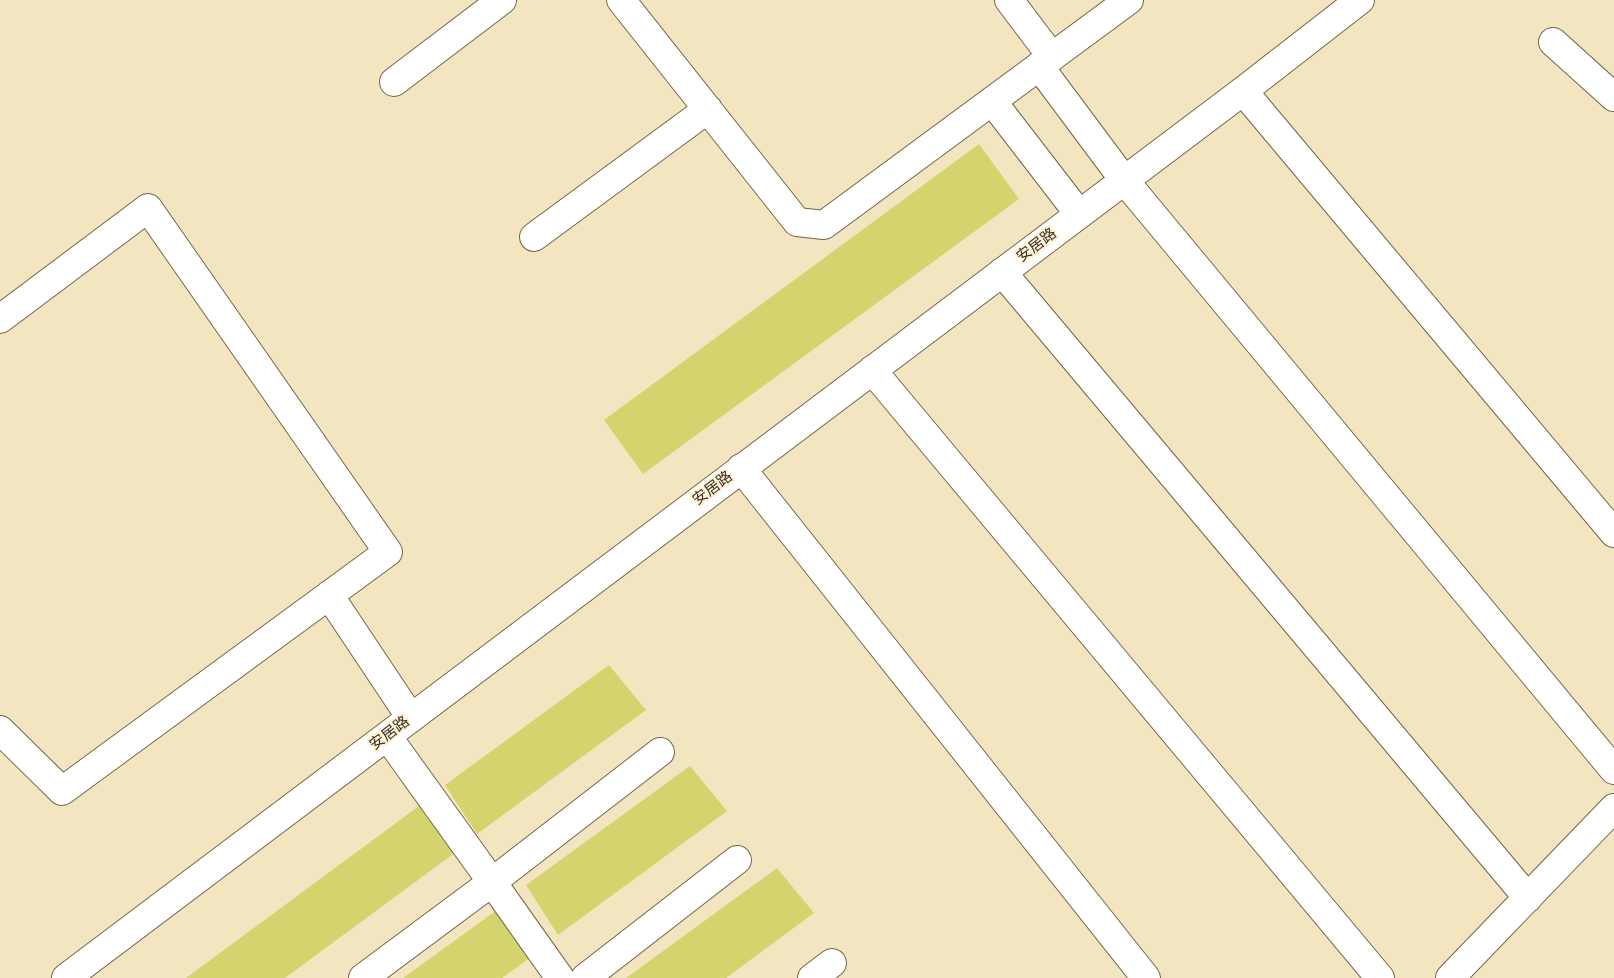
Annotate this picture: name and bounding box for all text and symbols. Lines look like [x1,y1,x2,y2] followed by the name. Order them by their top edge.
[1014,225,1060,267] street label: 安居路
[690,468,736,510] street label: 安居路
[367,713,413,755] street label: 安居路

